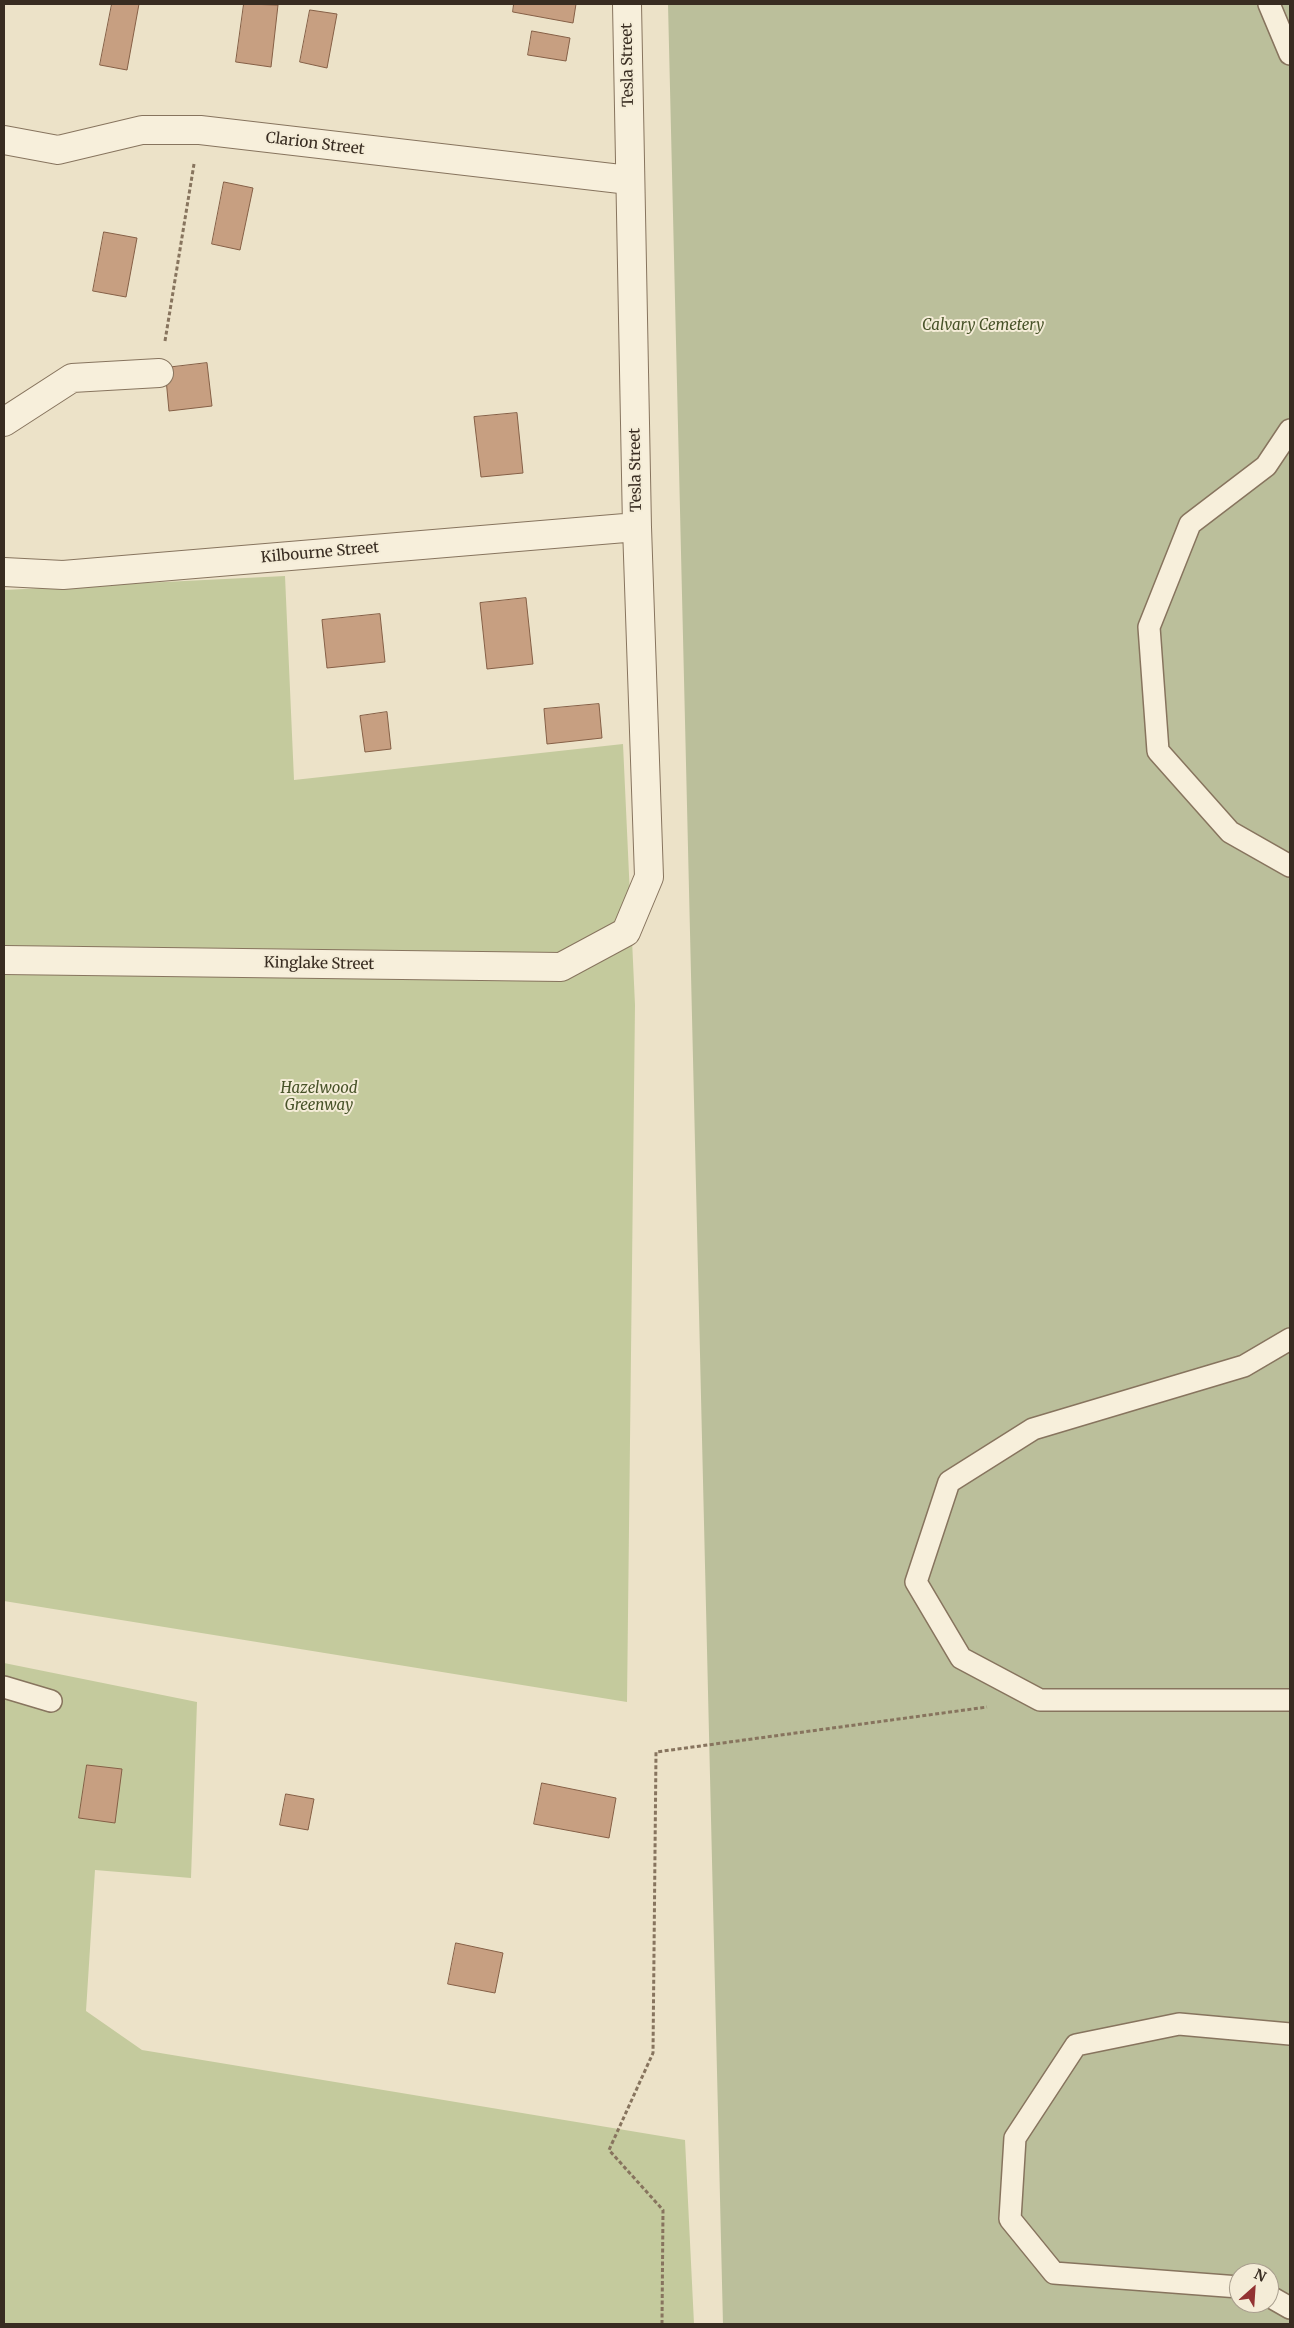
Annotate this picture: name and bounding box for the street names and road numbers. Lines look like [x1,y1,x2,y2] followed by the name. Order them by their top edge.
[618,23,638,107] street label: Tesla Street
[265,129,365,159] street label: Clarion Street
[626,428,646,512] street label: Tesla Street
[260,539,380,567] street label: Kilbourne Street
[264,954,374,974] street label: Kinglake Street

